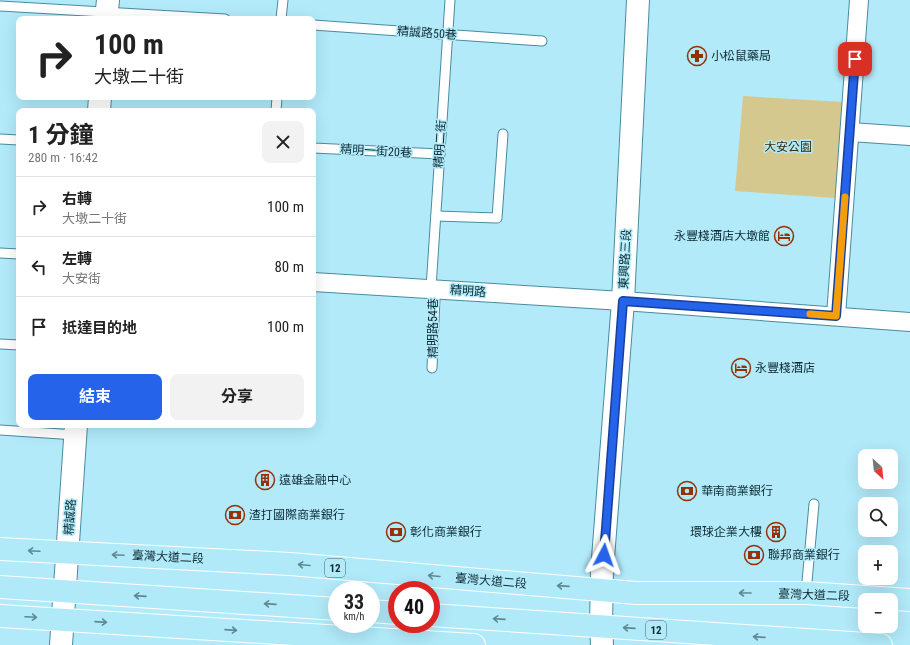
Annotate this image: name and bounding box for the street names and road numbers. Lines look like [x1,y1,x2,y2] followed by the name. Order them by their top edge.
[397,24,457,42] street label: 精誠路50巷
[431,120,449,168] street label: 精明二街
[340,142,412,160] street label: 精明一街20巷
[616,229,634,289] street label: 東興路三段
[450,283,486,299] street label: 精明路
[426,298,440,358] street label: 精明路54巷
[62,499,78,535] street label: 精誠路
[132,548,204,566] street label: 臺灣大道二段
[325,559,345,577] road number: 12
[455,571,527,591] street label: 臺灣大道二段
[778,587,850,603] street label: 臺灣大道二段
[646,621,666,639] road number: 12

